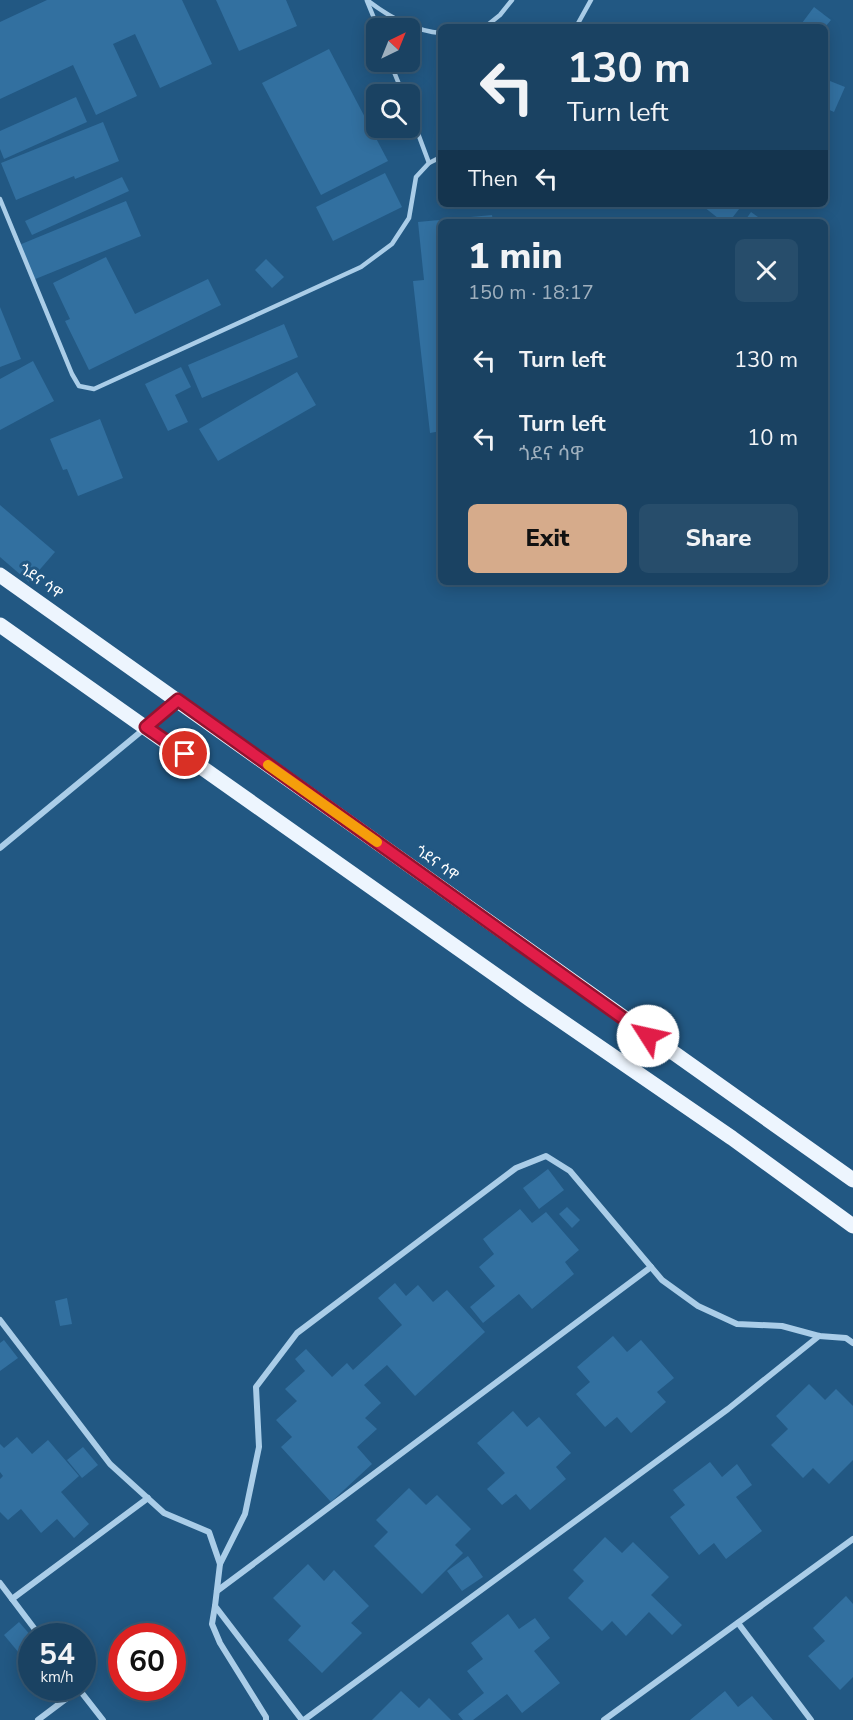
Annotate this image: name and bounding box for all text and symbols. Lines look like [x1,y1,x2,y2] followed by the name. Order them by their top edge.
[366,18,420,72] north arrow
[366,18,420,138] map controls
[567,40,691,97] text: 130 m
[468,48,546,126] icon: left
[366,84,420,138] button: search
[567,94,668,131] text: Turn left
[530,162,563,195] icon: left
[468,164,518,194] text: Then
[468,232,563,281] text: 1 min
[735,239,798,302] button: close
[468,279,594,306] text: 150 m · 18:17
[468,344,501,377] icon: left
[519,345,606,375] text: Turn left
[734,345,798,375] text: 130 m
[519,409,606,439] text: Turn left
[468,422,501,455] icon: left
[747,423,798,453] text: 10 m
[519,440,584,467] text: ጎደና ሳዋ
[468,504,627,573] button: Exit
[639,504,798,573] button: Share
[15,559,67,603] street label: ጎደና ሳዋ
[159,728,210,779] pin
[168,737,201,770] icon: arrive
[411,841,463,885] street label: ጎደና ሳዋ
[616,1004,680,1068] position arrow
[108,1623,186,1701] speed limit sign: 60
[39,1634,75,1675] text: 54
[40,1667,74,1687] text: km/h

